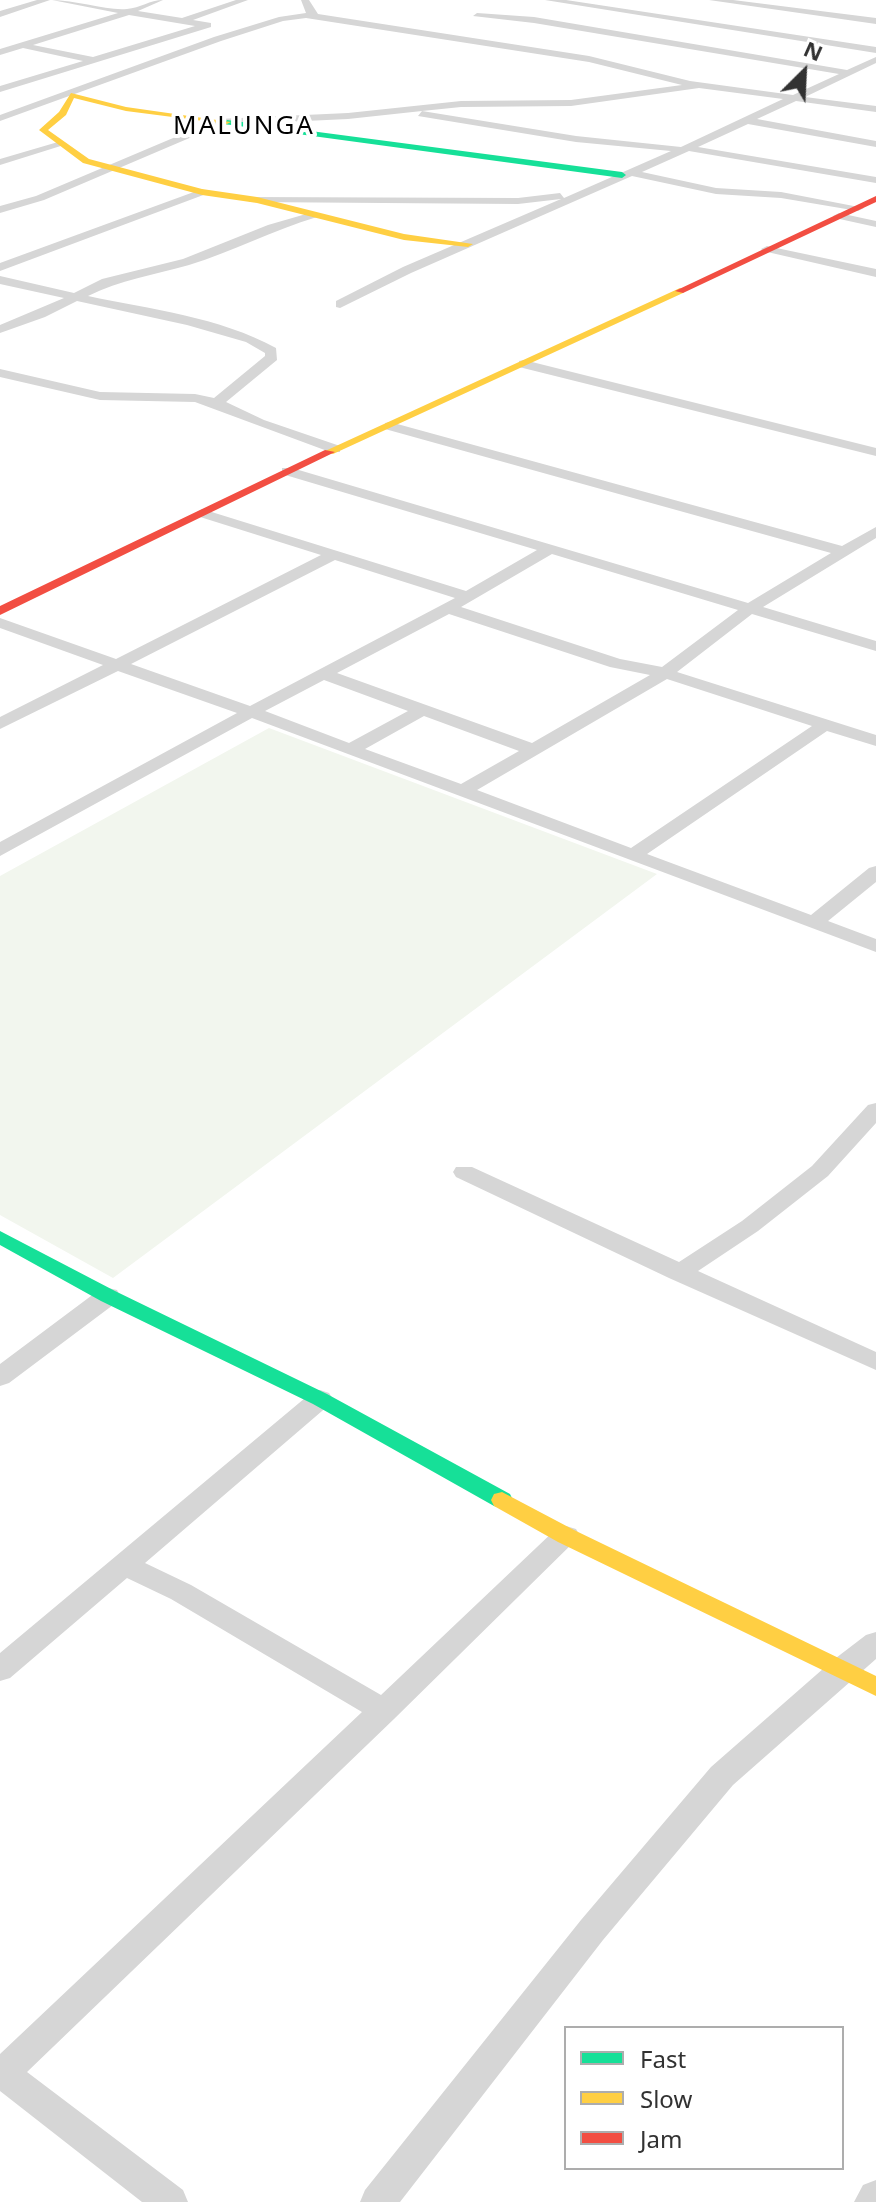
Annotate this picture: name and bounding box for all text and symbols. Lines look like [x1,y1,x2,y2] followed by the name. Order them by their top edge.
[764,32,844,112] north arrow
[799,33,828,67] text: N
[173,111,315,143] district label: MALUNGA
[564,2026,844,2170] legend
[640,2042,686,2075] text: Fast
[640,2082,692,2115] text: Slow
[640,2122,682,2155] text: Jam

